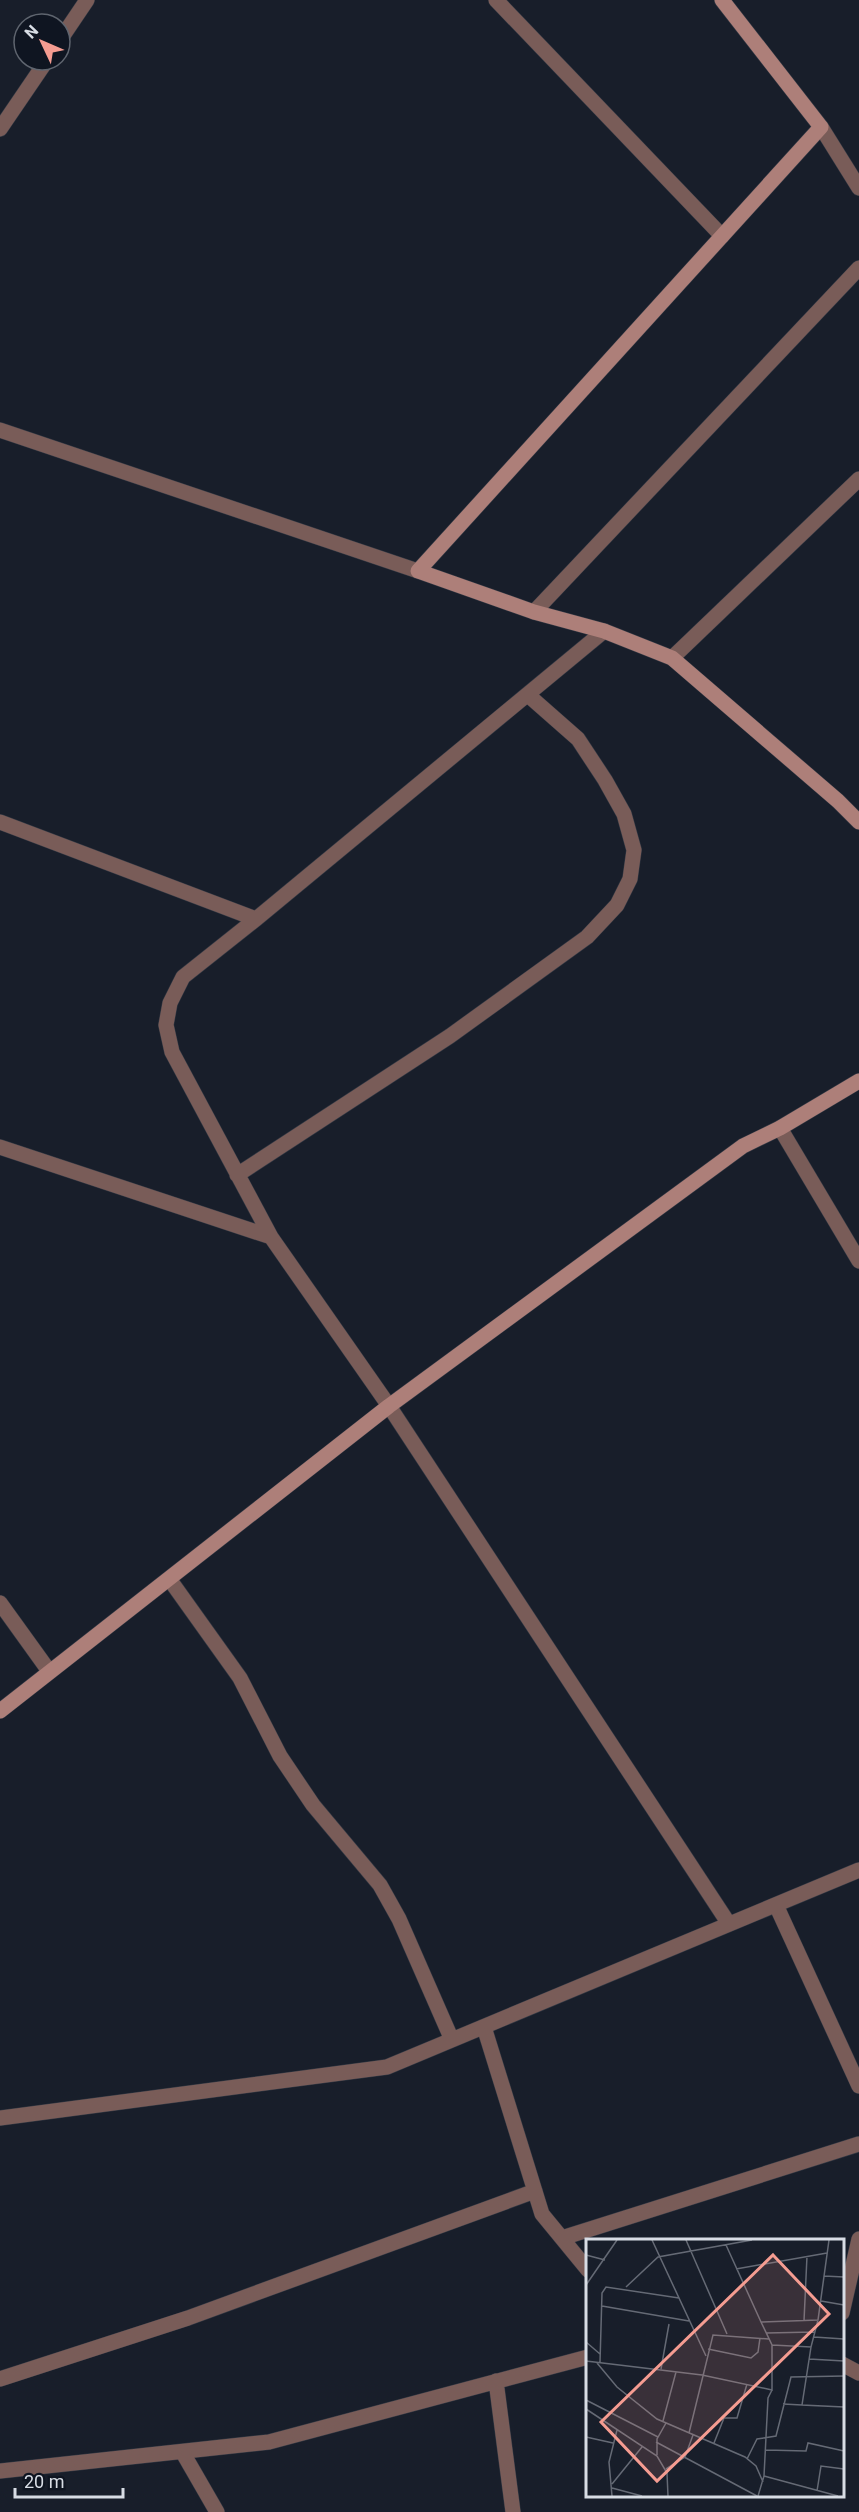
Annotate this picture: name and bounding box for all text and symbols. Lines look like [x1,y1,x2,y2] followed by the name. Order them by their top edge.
[12,12,72,72] north arrow
[21,21,42,43] text: N
[586,2239,844,2497] inset map
[15,2461,123,2499] scale bar
[24,2471,64,2492] text: 20 m

